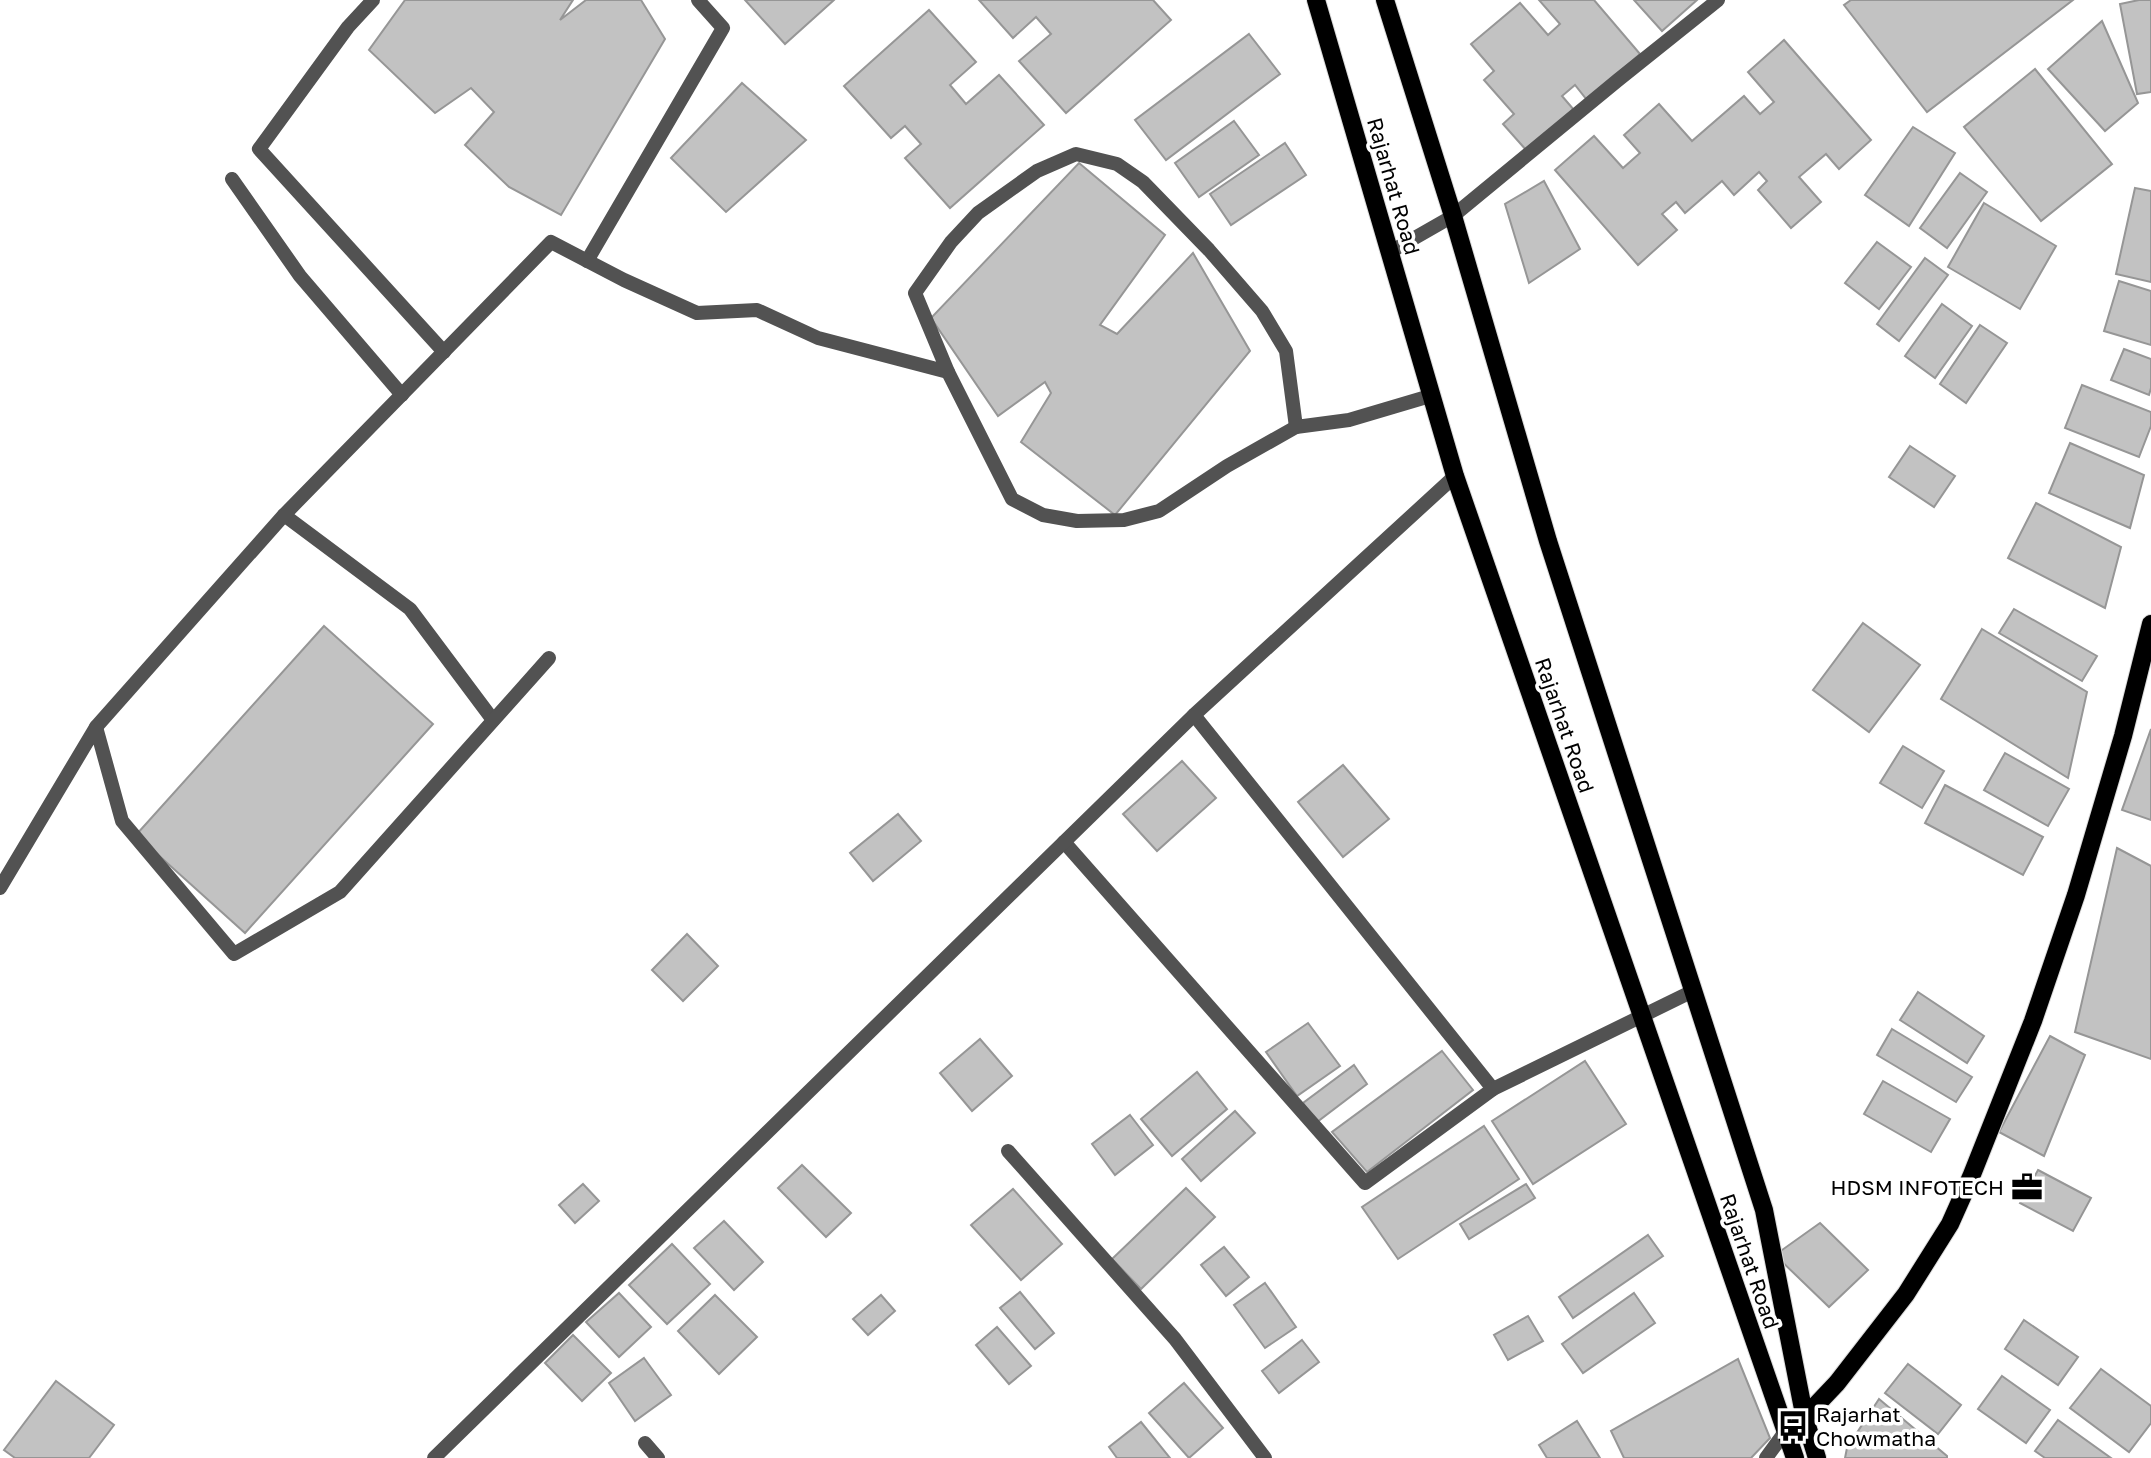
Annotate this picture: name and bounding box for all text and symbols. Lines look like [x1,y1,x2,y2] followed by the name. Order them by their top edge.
[1362,115,1426,257] street label: Rajarhat Road
[1530,654,1600,796] street label: Rajarhat Road
[2010,1170,2044,1204] office icon: HDSM INFOTECH
[1831,1174,2004,1200] place label: HDSM INFOTECH
[1715,1190,1785,1332] street label: Rajarhat Road
[1816,1401,1936,1451] place label: Rajarhat Chowmatha
[1776,1409,1810,1443] bus stop icon: Rajarhat Chowmatha

